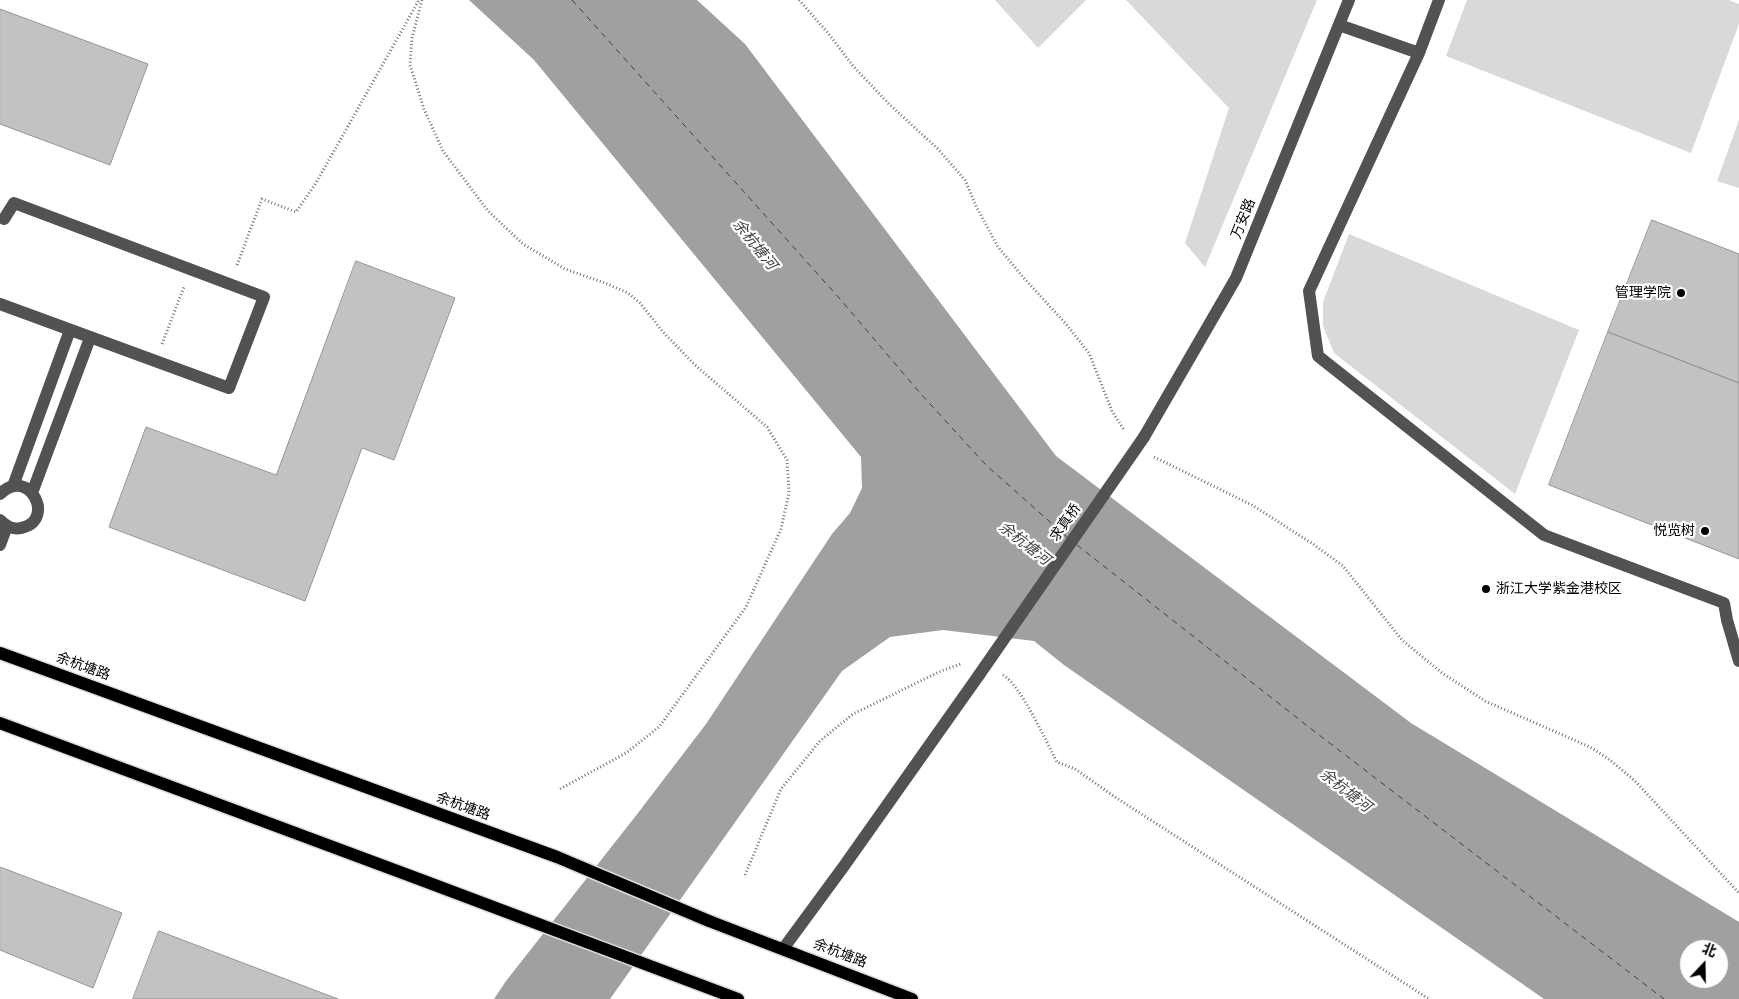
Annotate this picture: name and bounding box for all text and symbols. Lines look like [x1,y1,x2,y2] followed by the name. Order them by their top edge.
[1228,196,1260,242] street label: 万安路
[728,216,780,274] water label: 余杭塘河
[1615,285,1671,301] place label: 管理学院
[1675,287,1687,299] marker: 管理学院
[1047,501,1085,545] street label: 求真桥
[995,518,1053,570] water label: 余杭塘河
[1653,523,1695,539] place label: 悦览树
[1699,525,1711,537] marker: 悦览树
[1496,581,1622,597] place label: 浙江大学紫金港校区
[1480,583,1492,595] marker: 浙江大学紫金港校区
[54,650,112,684] street label: 余杭塘路
[1316,765,1374,817] water label: 余杭塘河
[434,790,492,824] street label: 余杭塘路
[811,936,869,972] street label: 余杭塘路
[1679,939,1729,989] north arrow
[1700,940,1719,961] text: 北

